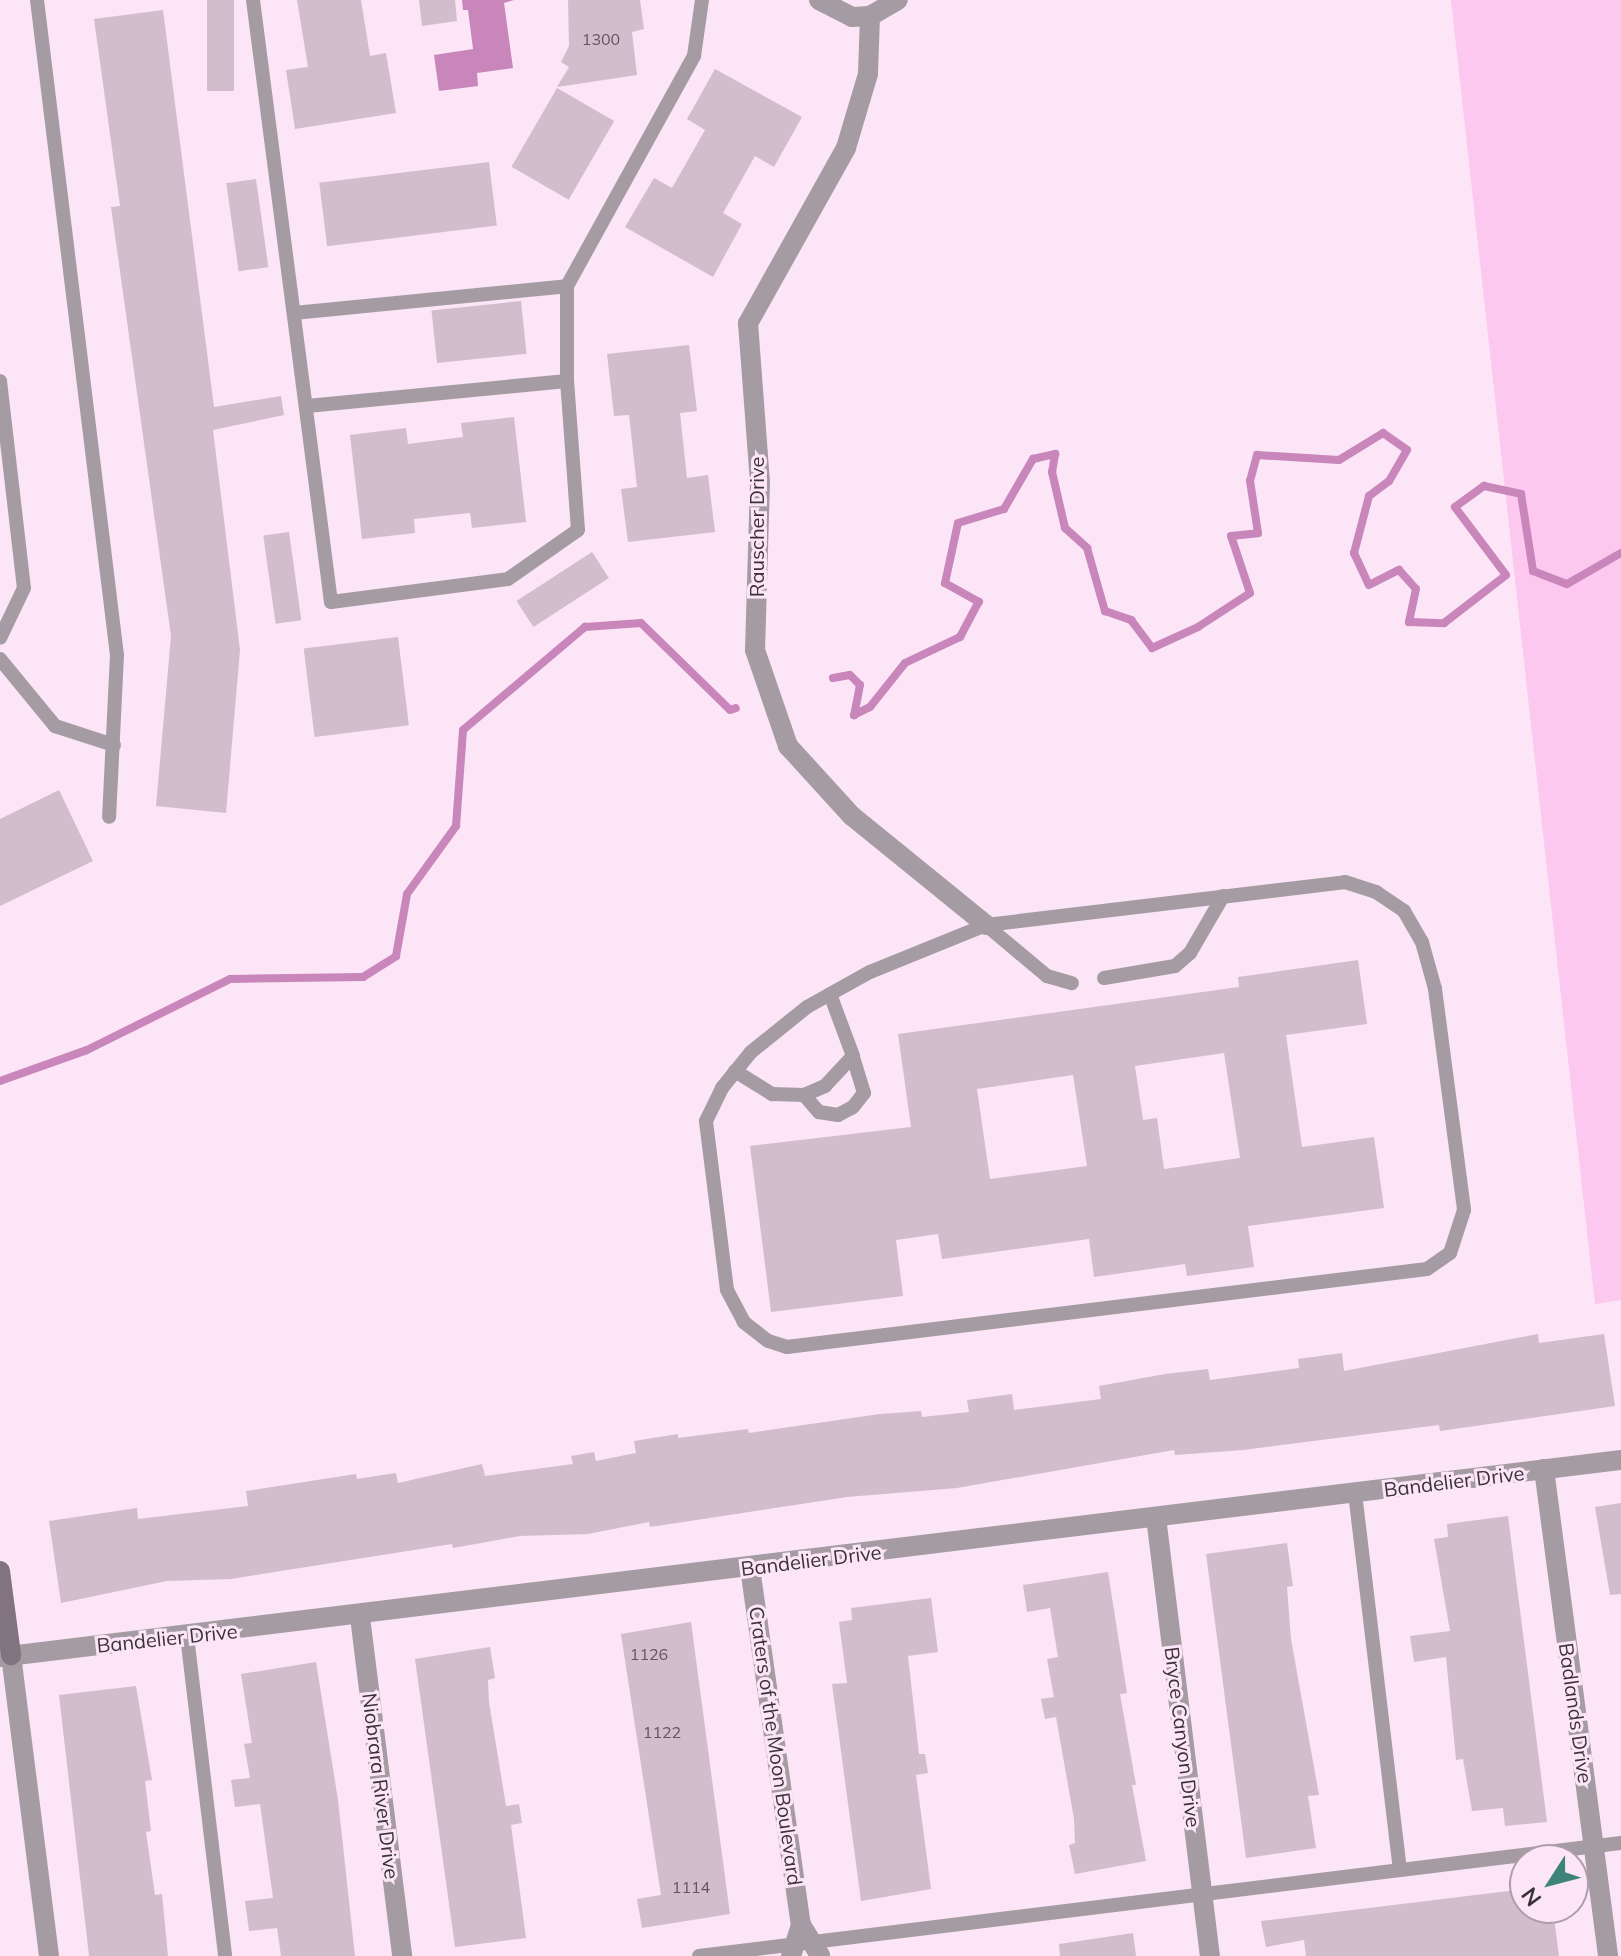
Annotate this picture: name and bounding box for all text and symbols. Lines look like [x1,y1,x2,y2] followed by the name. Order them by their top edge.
[582,29,620,49] house number: 1300
[744,457,768,597] street label: Rauscher Drive
[1382,1460,1526,1502] street label: Bandelier Drive
[739,1539,883,1581] street label: Bandelier Drive
[745,1605,807,1887] street label: Craters of the Moon Boulevard
[95,1619,239,1657] street label: Bandelier Drive
[1554,1641,1598,1785] street label: Badlands Drive
[630,1644,668,1664] house number: 1126
[1160,1645,1206,1829] street label: Bryce Canyon Drive
[358,1692,404,1880] street label: Niobrara River Drive
[643,1722,681,1742] house number: 1122
[1509,1844,1589,1924] north arrow
[672,1877,710,1897] house number: 1114
[1515,1882,1547,1912] text: N

